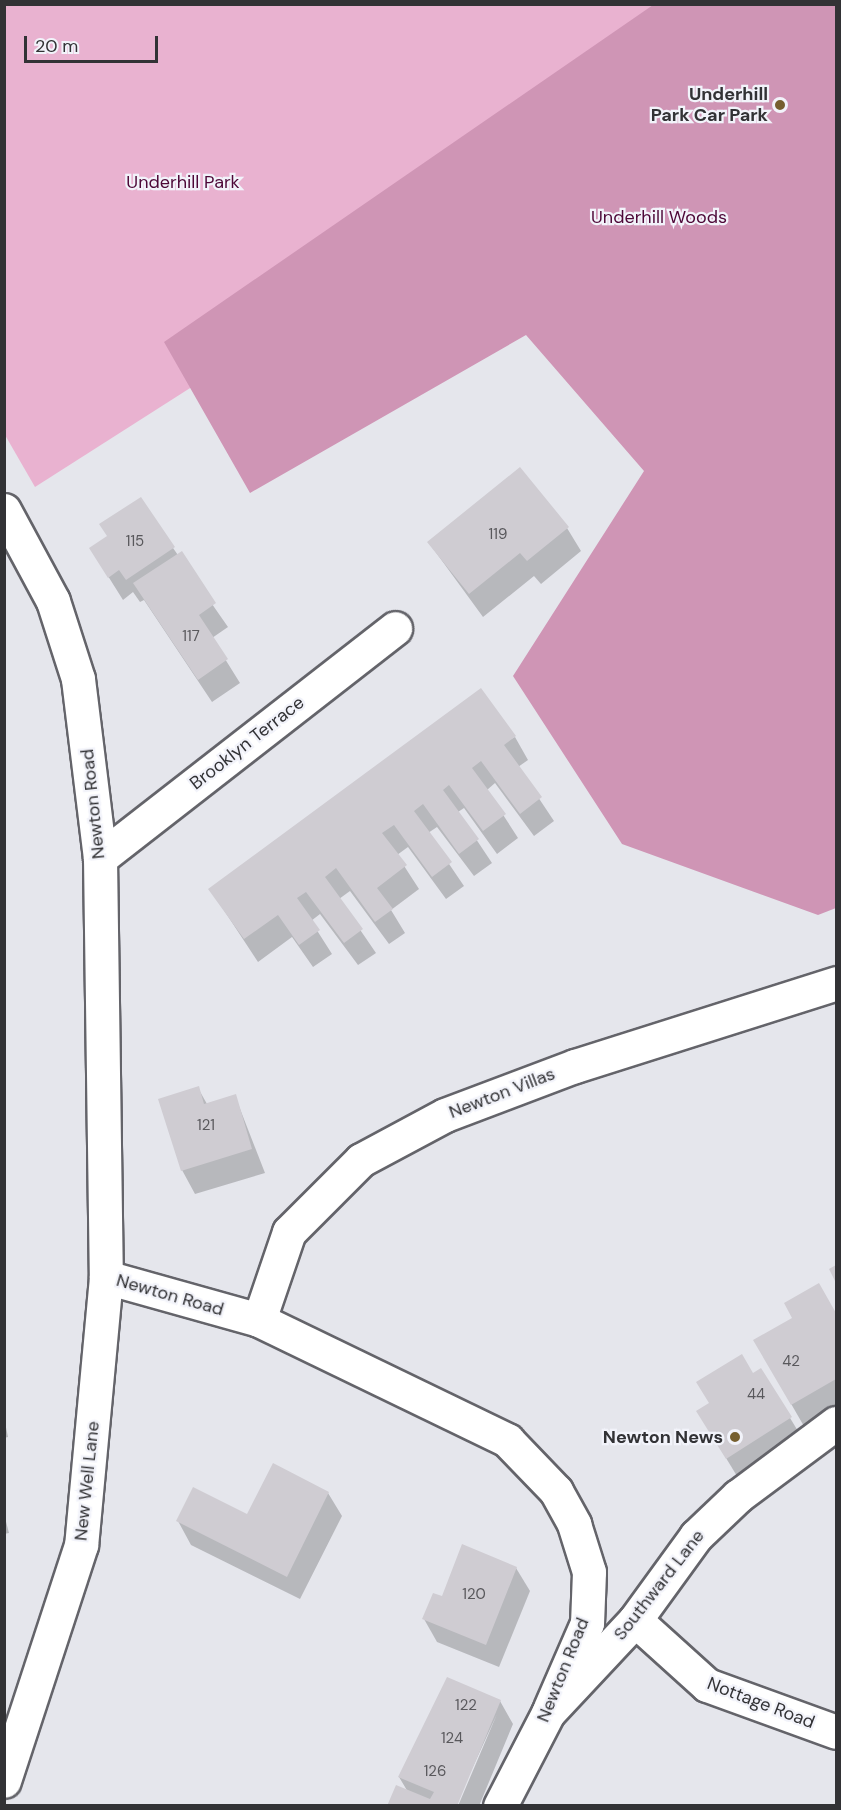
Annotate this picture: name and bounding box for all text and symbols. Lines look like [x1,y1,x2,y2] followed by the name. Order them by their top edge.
[27,24,160,62] scale bar
[35,34,78,58] text: 20 m
[651,84,768,127] place label: Underhill Park Car Park
[773,98,787,112] marker: Underhill Park Car Park
[126,171,240,193] park label: Underhill Park
[591,206,727,228] park label: Underhill Woods
[489,526,507,544] house number: 119
[126,533,144,551] house number: 115
[182,628,200,646] house number: 117
[186,692,308,794] street label: Brooklyn Terrace
[76,748,110,860] street label: Newton Road
[446,1063,558,1123] street label: Newton Villas
[197,1117,215,1135] house number: 121
[114,1269,226,1321] street label: Newton Road
[782,1353,800,1371] house number: 42
[747,1386,765,1404] house number: 44
[70,1420,104,1542] street label: New Well Lane
[603,1426,723,1448] place label: Newton News
[728,1430,742,1444] marker: Newton News
[609,1525,709,1645] street label: Southward Lane
[462,1586,486,1604] house number: 120
[532,1615,594,1725] street label: Newton Road
[704,1673,818,1733] street label: Nottage Road
[455,1697,477,1715] house number: 122
[441,1730,463,1748] house number: 124
[424,1763,446,1781] house number: 126

